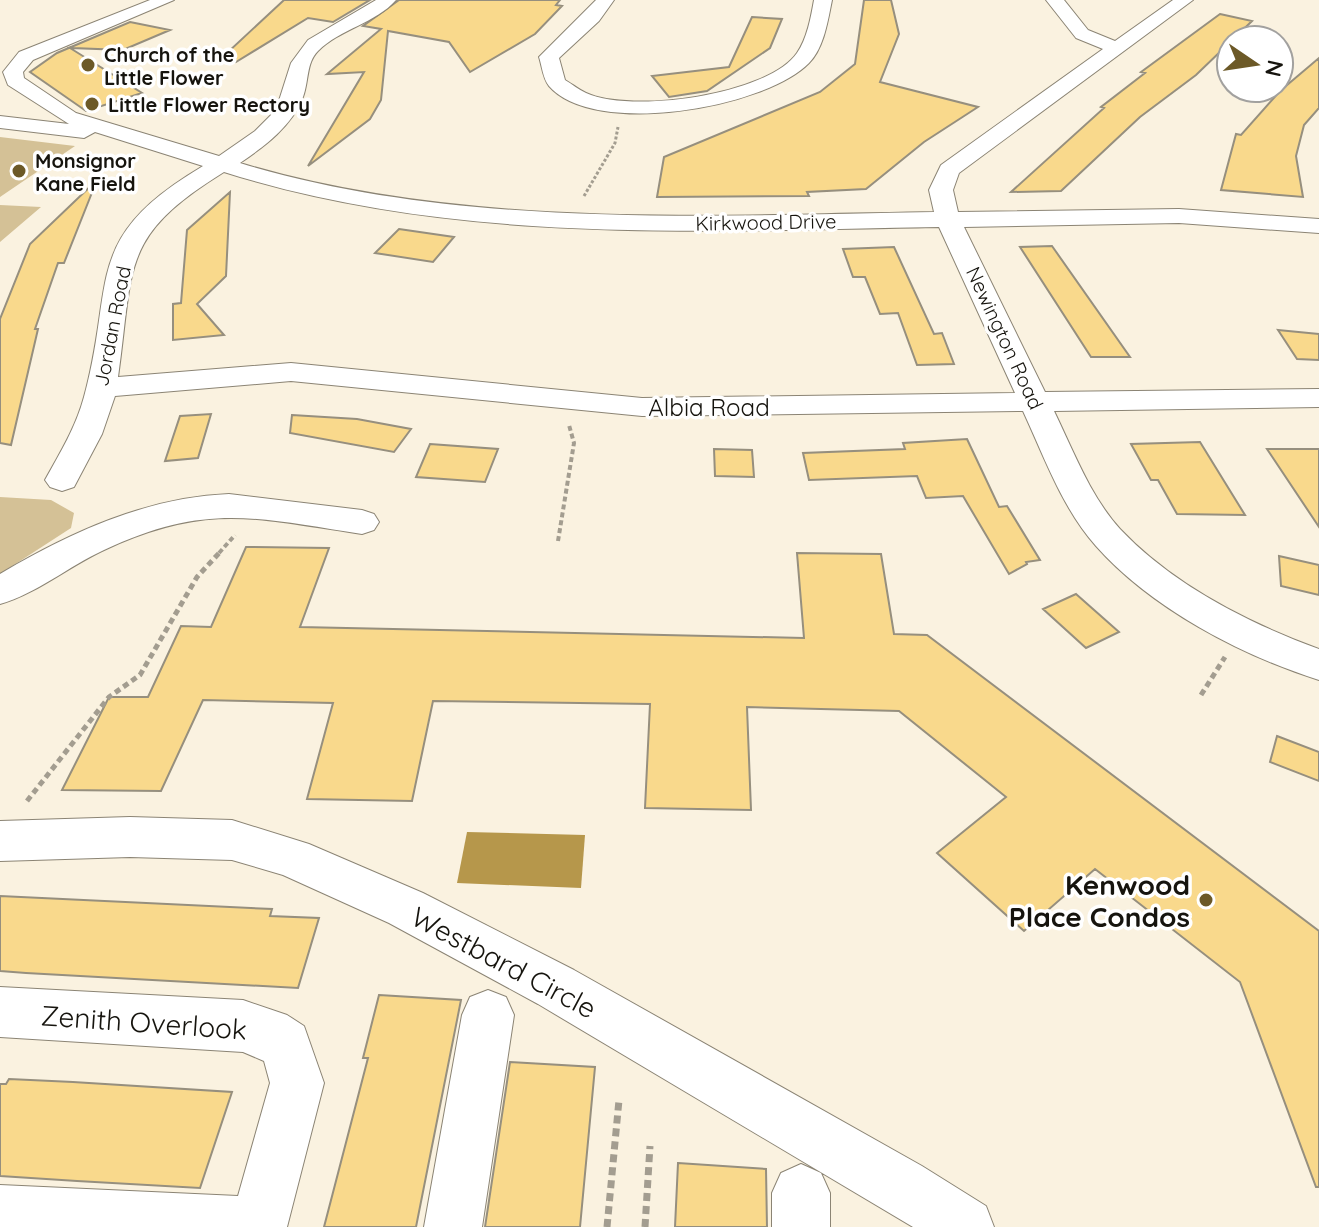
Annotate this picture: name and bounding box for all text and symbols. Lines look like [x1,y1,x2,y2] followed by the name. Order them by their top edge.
[1215,24,1295,104] north arrow
[104,42,234,90] place label: Church of the Little Flower
[79,56,97,74] marker: Church of the Little Flower
[1259,57,1290,80] text: N
[108,92,310,117] place label: Little Flower Rectory
[83,95,101,113] marker: Little Flower Rectory
[35,148,136,196] place label: Monsignor Kane Field
[10,162,28,180] marker: Monsignor Kane Field
[695,208,837,236] street label: Kirkwood Drive
[961,263,1049,413] street label: Newington Road
[88,264,136,388] street label: Jordan Road
[648,392,770,422] street label: Albia Road
[1009,867,1190,934] place label: Kenwood Place Condos
[1197,891,1215,909] marker: Kenwood Place Condos
[405,898,603,1026] street label: Westbard Circle
[40,997,248,1047] street label: Zenith Overlook

